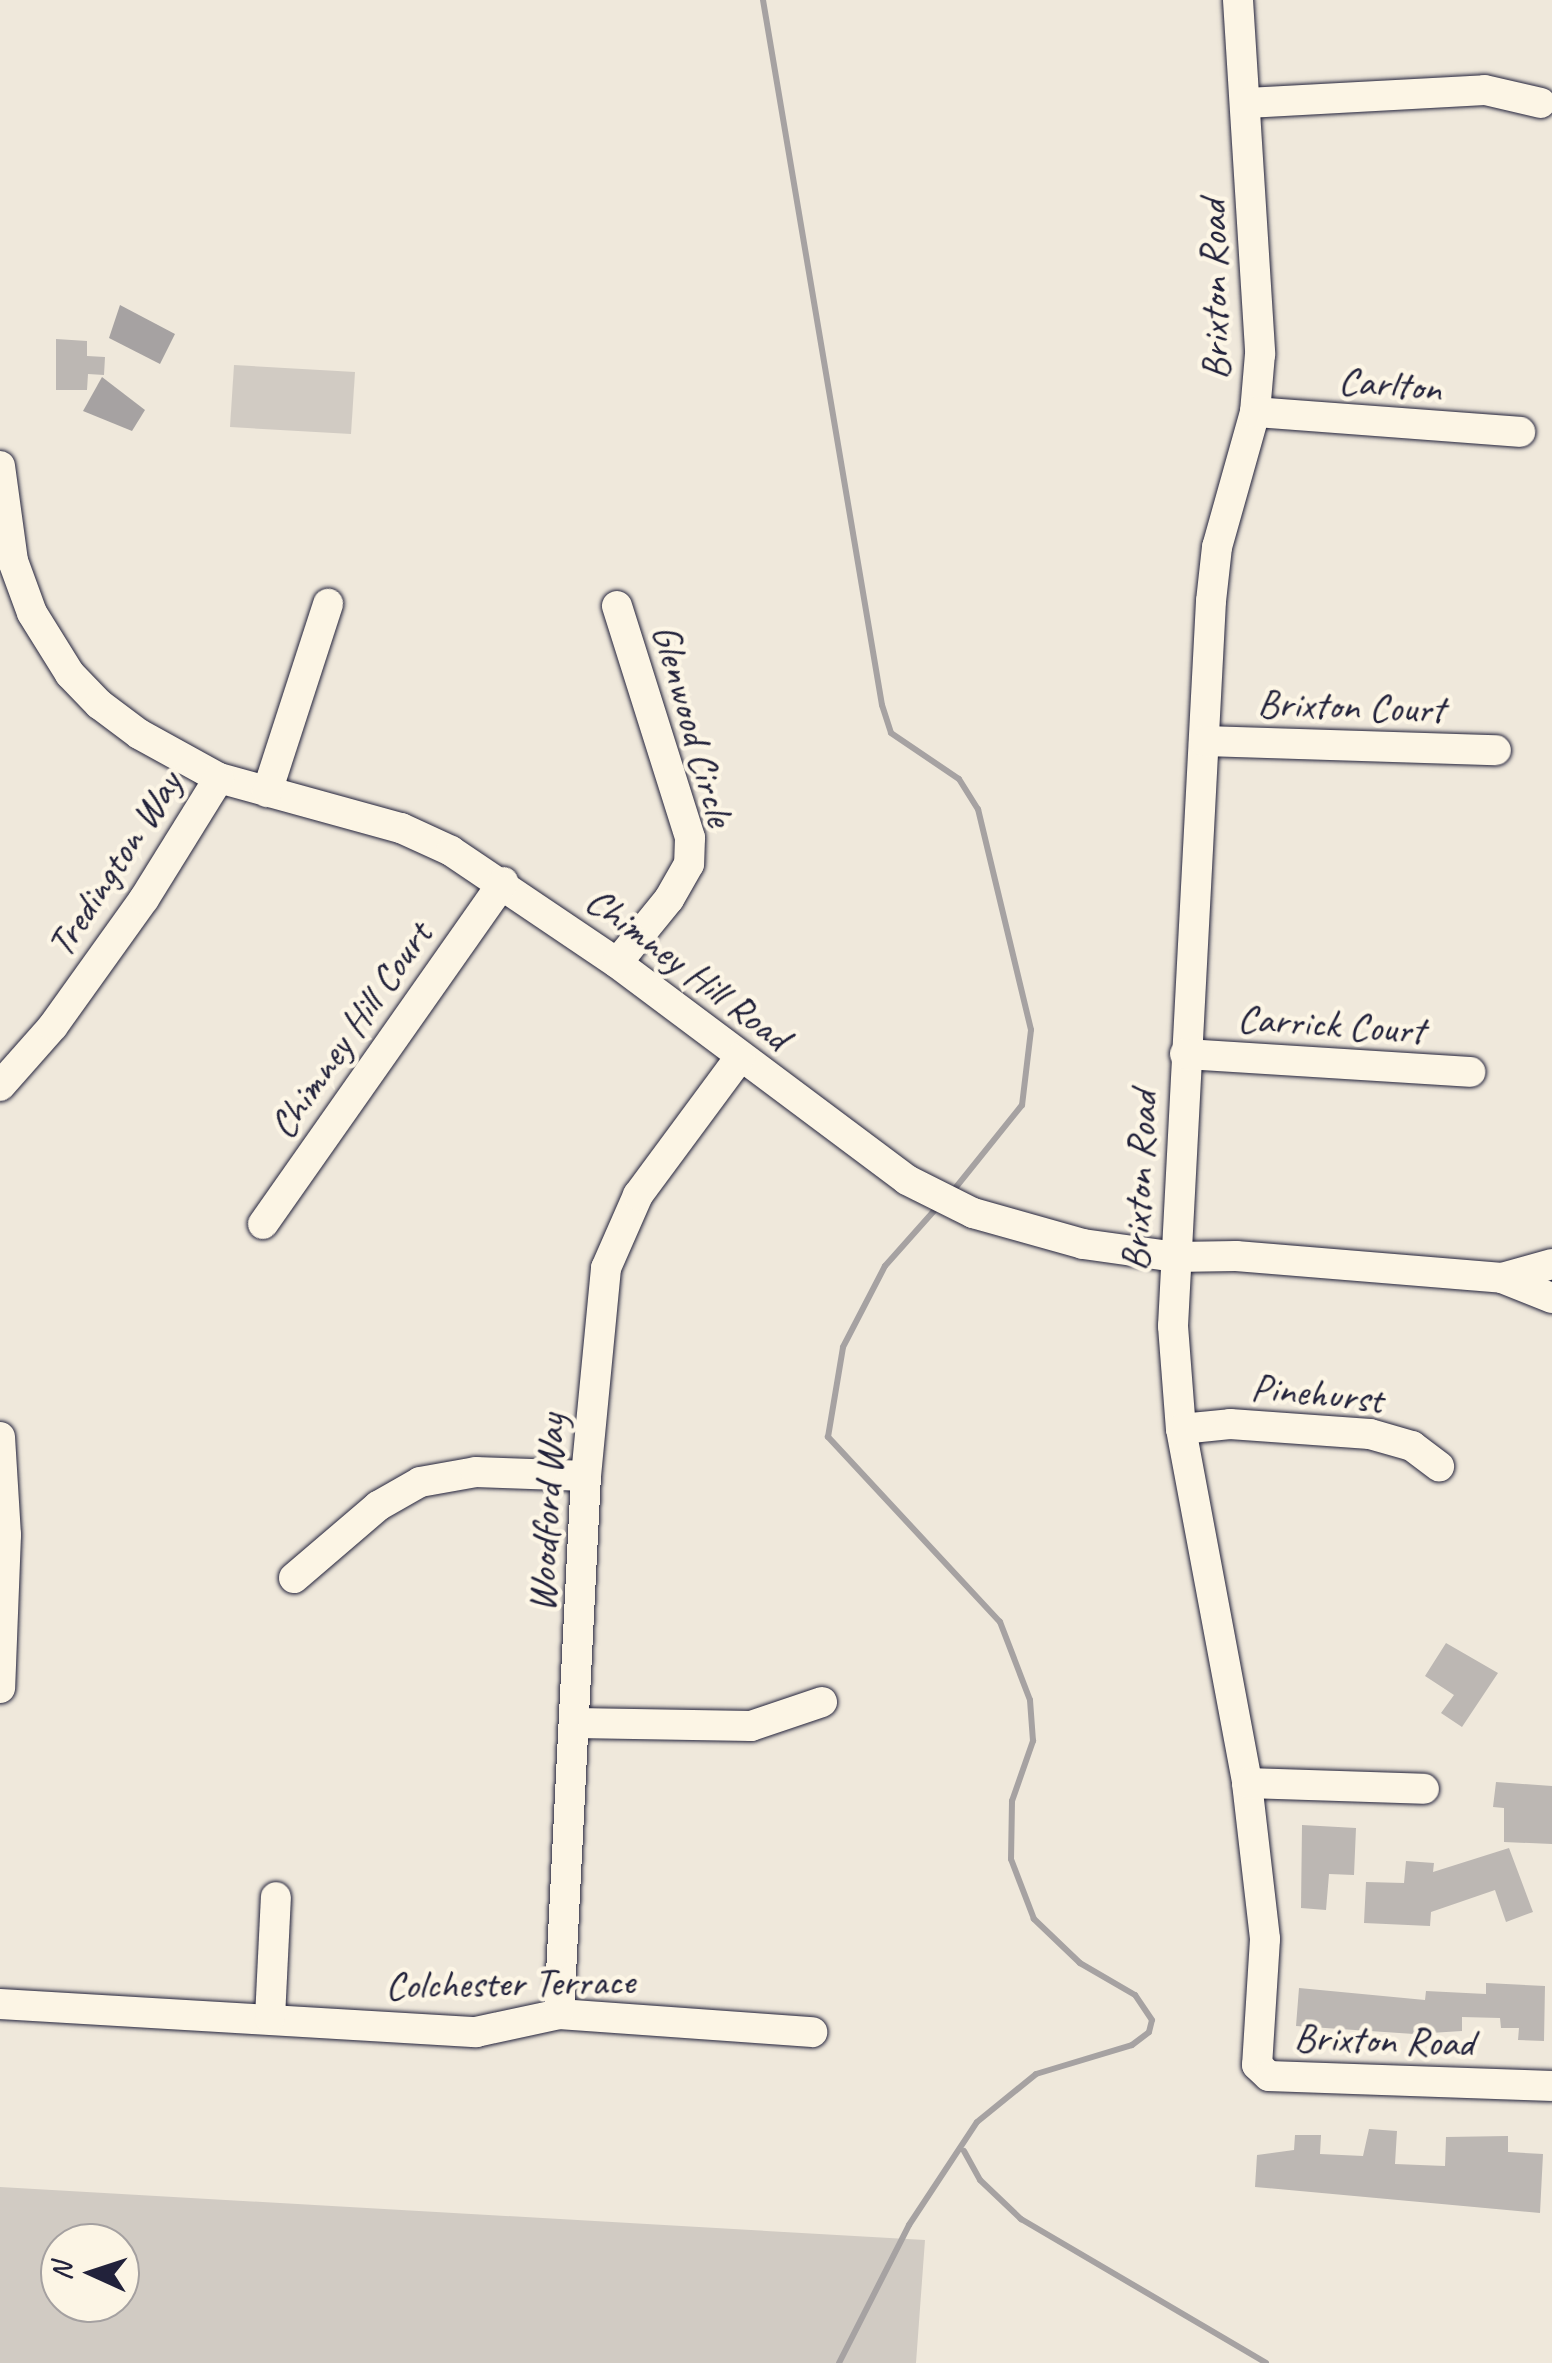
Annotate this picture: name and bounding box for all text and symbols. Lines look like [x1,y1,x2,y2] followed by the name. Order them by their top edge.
[1188,200,1240,380] street label: Brixton Road
[1337,356,1443,412] street label: Carlton
[641,619,745,831] street label: Glenwood Circle
[1257,679,1445,733] street label: Brixton Court
[36,762,192,966] street label: Tredington Way
[576,875,800,1061] street label: Chimney Hill Road
[258,913,442,1147] street label: Chimney Hill Court
[1236,994,1426,1054] street label: Carrick Court
[1110,1091,1168,1271] street label: Brixton Road
[1249,1362,1385,1424] street label: Pinehurst
[517,1413,575,1613] street label: Woodford Way
[385,1957,635,2009] street label: Colchester Terrace
[1294,2013,1474,2067] street label: Brixton Road
[40,2223,140,2323] north arrow
[44,2262,79,2281] text: N

